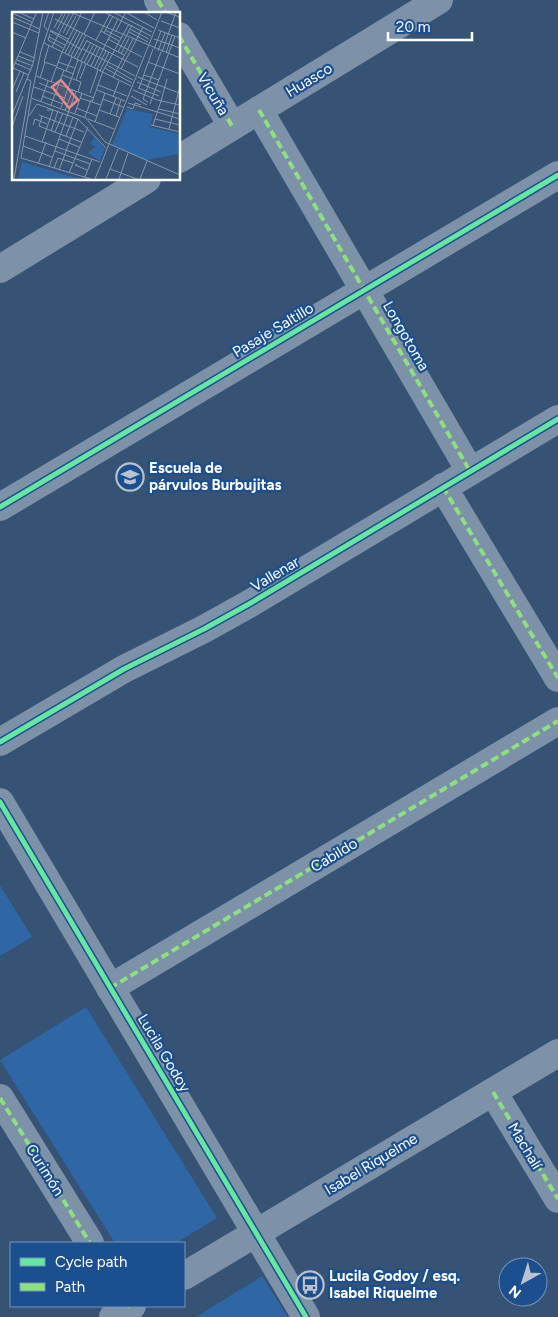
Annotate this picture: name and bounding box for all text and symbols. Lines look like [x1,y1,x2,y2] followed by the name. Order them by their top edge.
[388,10,472,42] scale bar
[12,12,180,180] inset map
[396,18,430,36] text: 20 m
[282,59,336,101] street label: Huasco
[193,69,233,119] street label: Vicuña
[379,298,433,374] street label: Longotoma
[229,299,317,361] street label: Pasaje Saltillo
[149,459,281,494] place label: Escuela de párvulos Burbujitas
[115,462,145,492] school or university icon: Escuela de párvulos Burbujitas
[248,553,302,595] street label: Vallenar
[307,834,361,876] street label: Cabildo
[134,1011,194,1095] street label: Lucila Godoy
[504,1119,547,1174] street label: Machalí
[321,1129,421,1199] street label: Isabel Riquelme
[22,1141,68,1199] street label: Curimón
[10,1242,185,1307] legend
[55,1253,127,1271] text: Cycle path
[498,1257,548,1307] north arrow
[329,1267,461,1302] place label: Lucila Godoy / esq. Isabel Riquelme
[295,1270,325,1300] bus stop icon: Lucila Godoy / esq. Isabel Riquelme
[55,1278,85,1296] text: Path
[506,1282,525,1302] text: N

